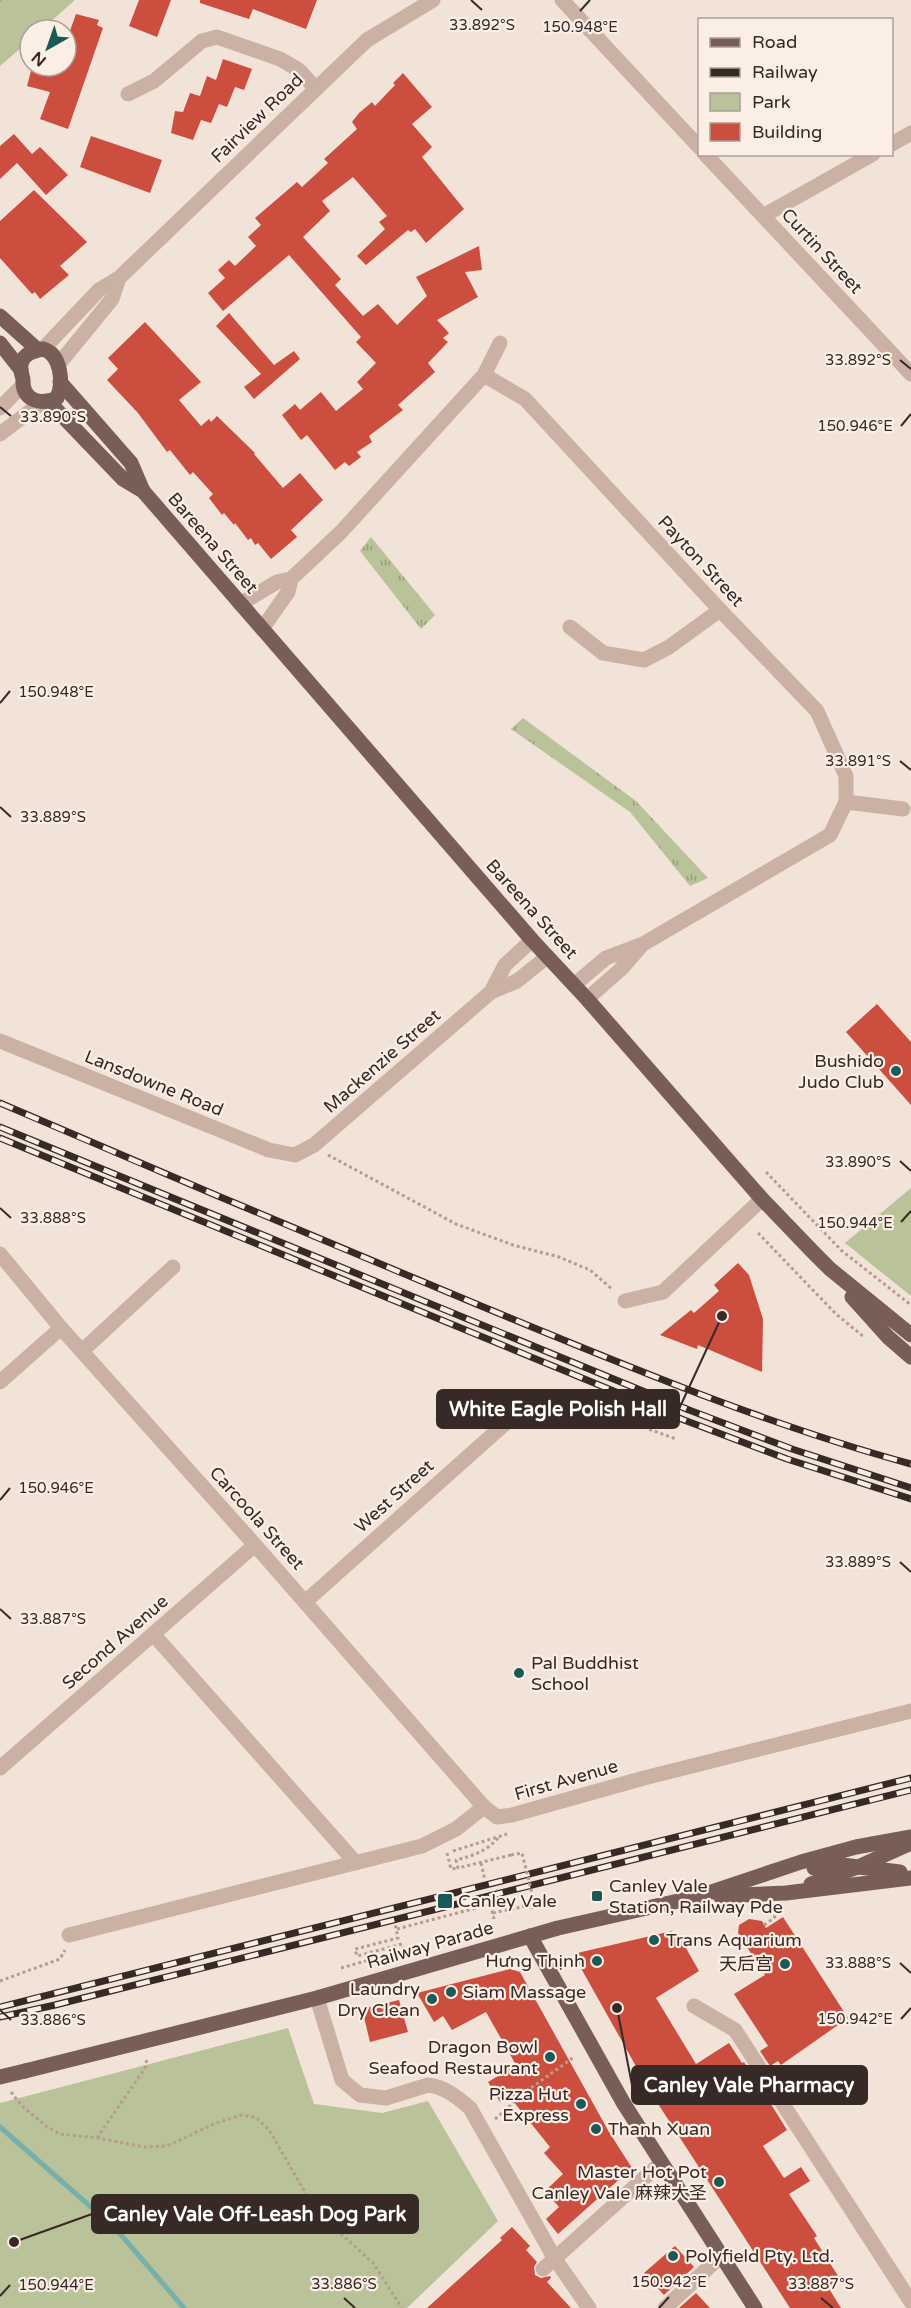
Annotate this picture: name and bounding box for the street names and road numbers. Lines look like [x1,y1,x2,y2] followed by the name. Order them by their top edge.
[206,69,308,167] street label: Fairview Road
[777,204,867,298] street label: Curtin Street
[163,488,263,598] street label: Bareena Street
[653,511,749,611] street label: Payton Street
[481,855,583,964] street label: Bareena Street
[319,1004,445,1118] street label: Mackenzie Street
[81,1045,227,1121] street label: Lansdowne Road
[350,1455,438,1537] street label: West Street
[205,1462,309,1574] street label: Carcoola Street
[58,1590,172,1694] street label: Second Avenue
[512,1755,620,1805] street label: First Avenue
[364,1916,496,1974] street label: Railway Parade

